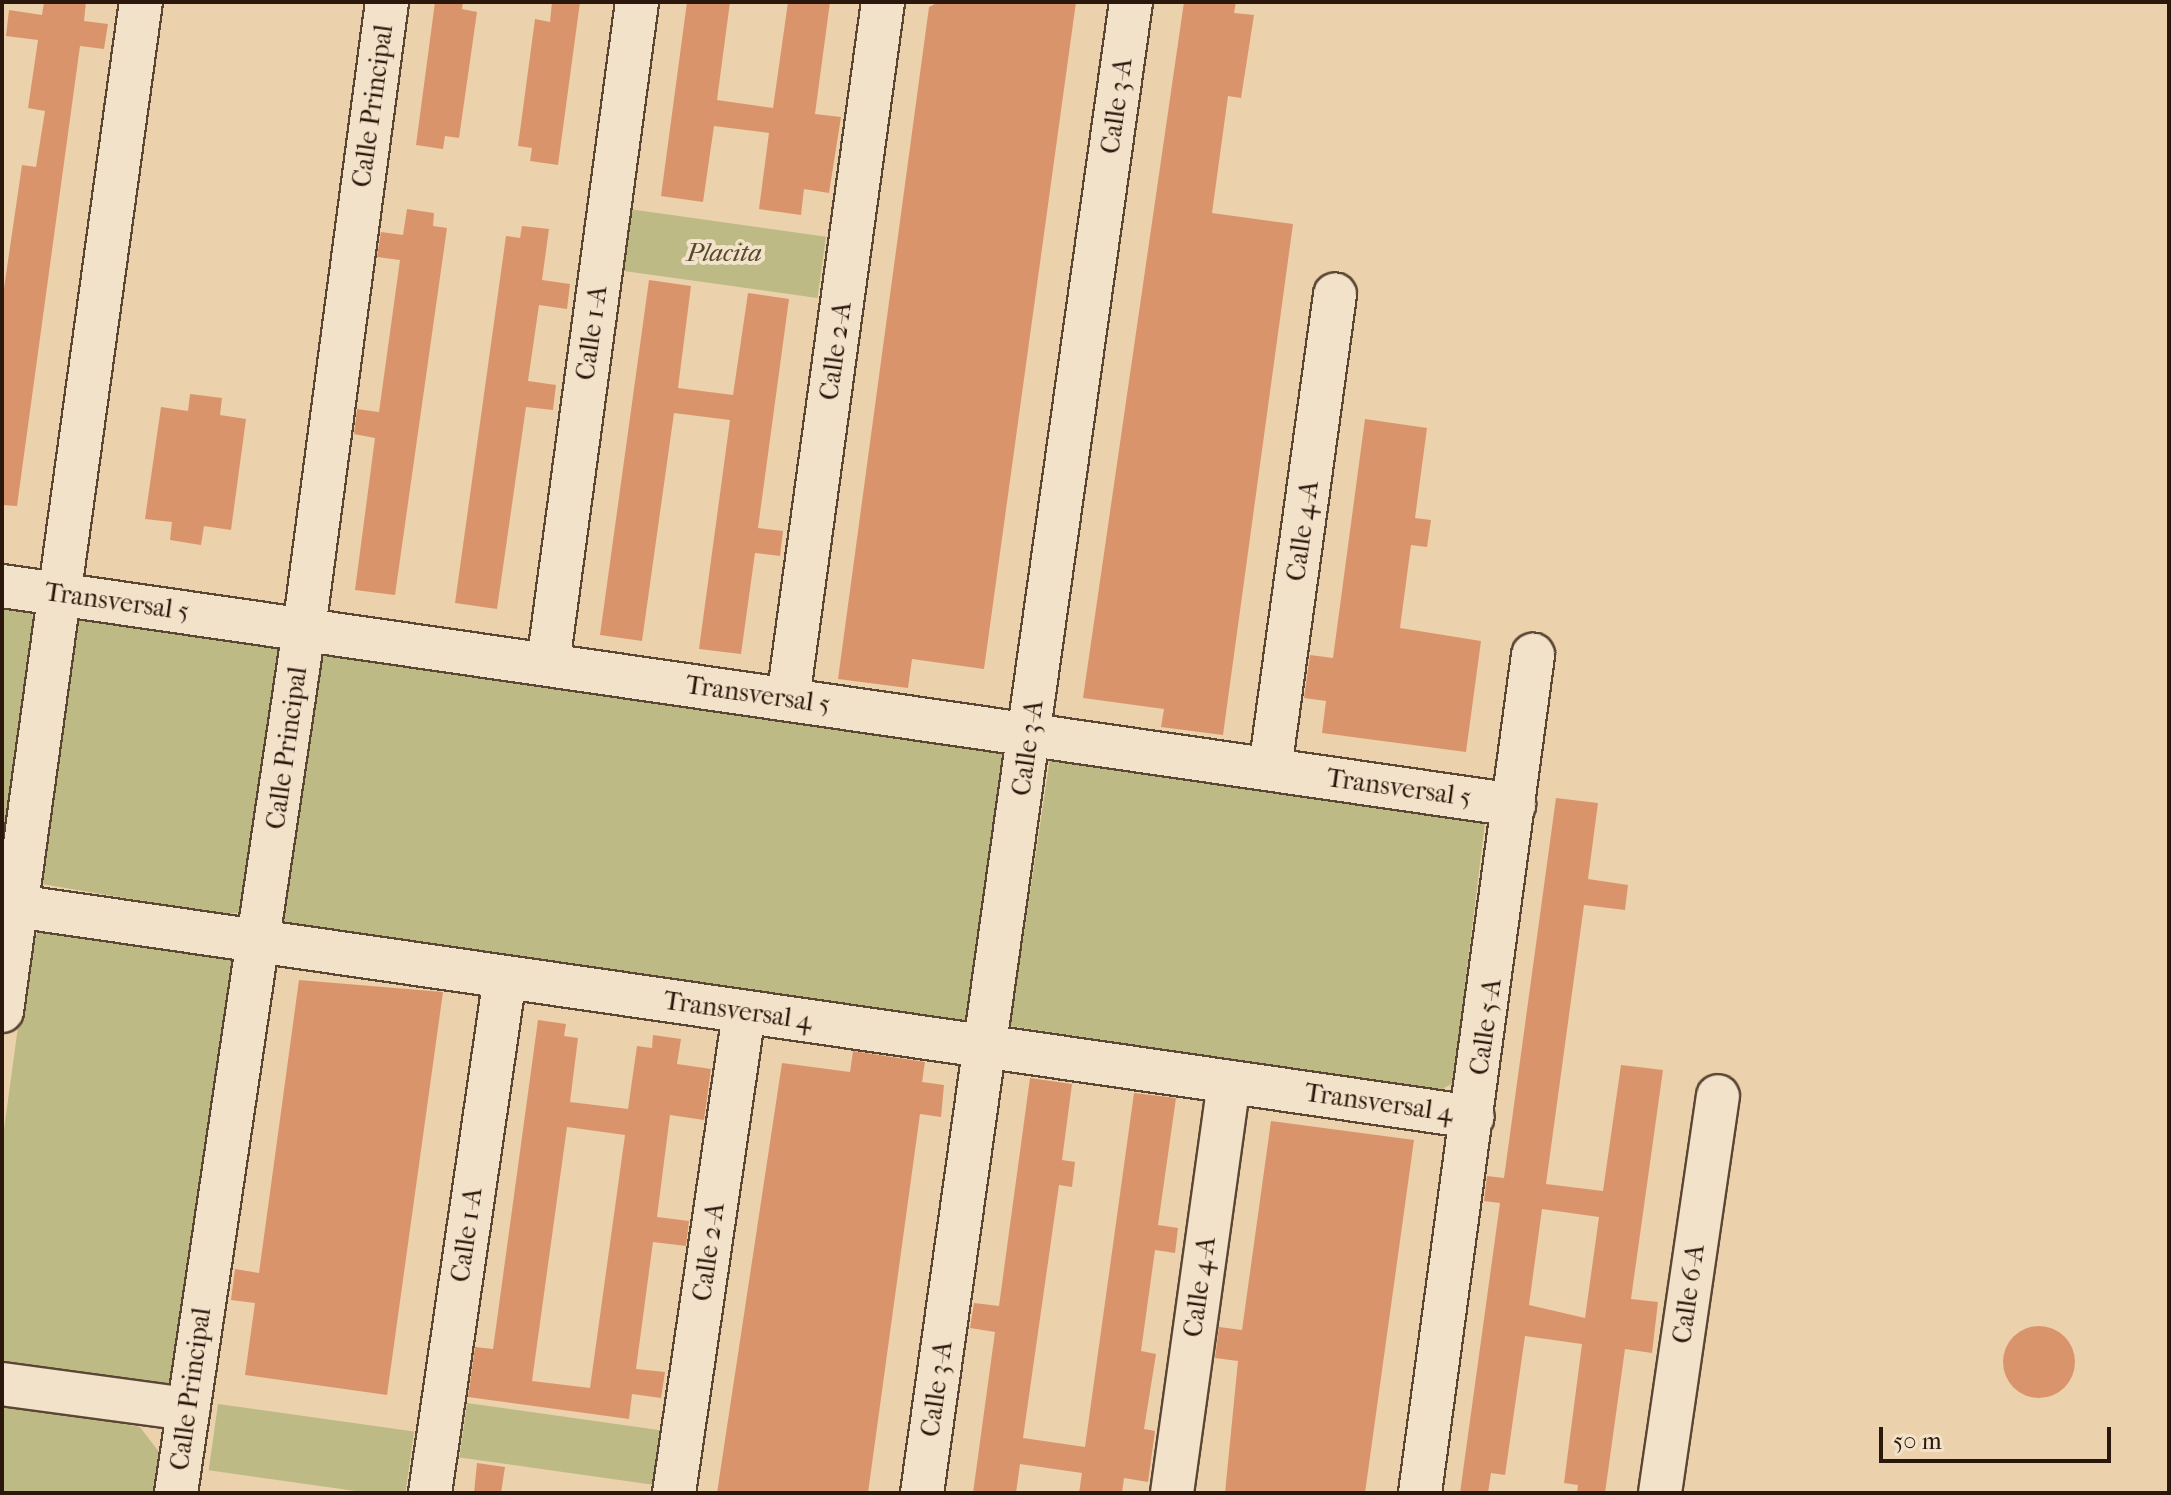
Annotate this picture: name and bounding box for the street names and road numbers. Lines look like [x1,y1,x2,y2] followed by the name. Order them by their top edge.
[346,23,400,189] street label: Calle Principal
[1095,56,1139,156] street label: Calle 3-A
[570,284,614,382] street label: Calle 1-A
[814,300,858,402] street label: Calle 2-A
[1281,479,1325,583] street label: Calle 4-A
[43,576,191,628] street label: Transversal 5
[260,665,314,831] street label: Calle Principal
[684,669,832,721] street label: Transversal 5
[1006,698,1050,798] street label: Calle 3-A
[1325,762,1473,814] street label: Transversal 5
[1464,977,1508,1077] street label: Calle 5-A
[662,985,814,1037] street label: Transversal 4
[1303,1077,1455,1129] street label: Transversal 4
[445,1186,489,1284] street label: Calle 1-A
[687,1201,731,1303] street label: Calle 2-A
[1178,1235,1222,1339] street label: Calle 4-A
[1667,1242,1711,1346] street label: Calle 6-A
[164,1306,218,1472] street label: Calle Principal
[915,1339,959,1439] street label: Calle 3-A

